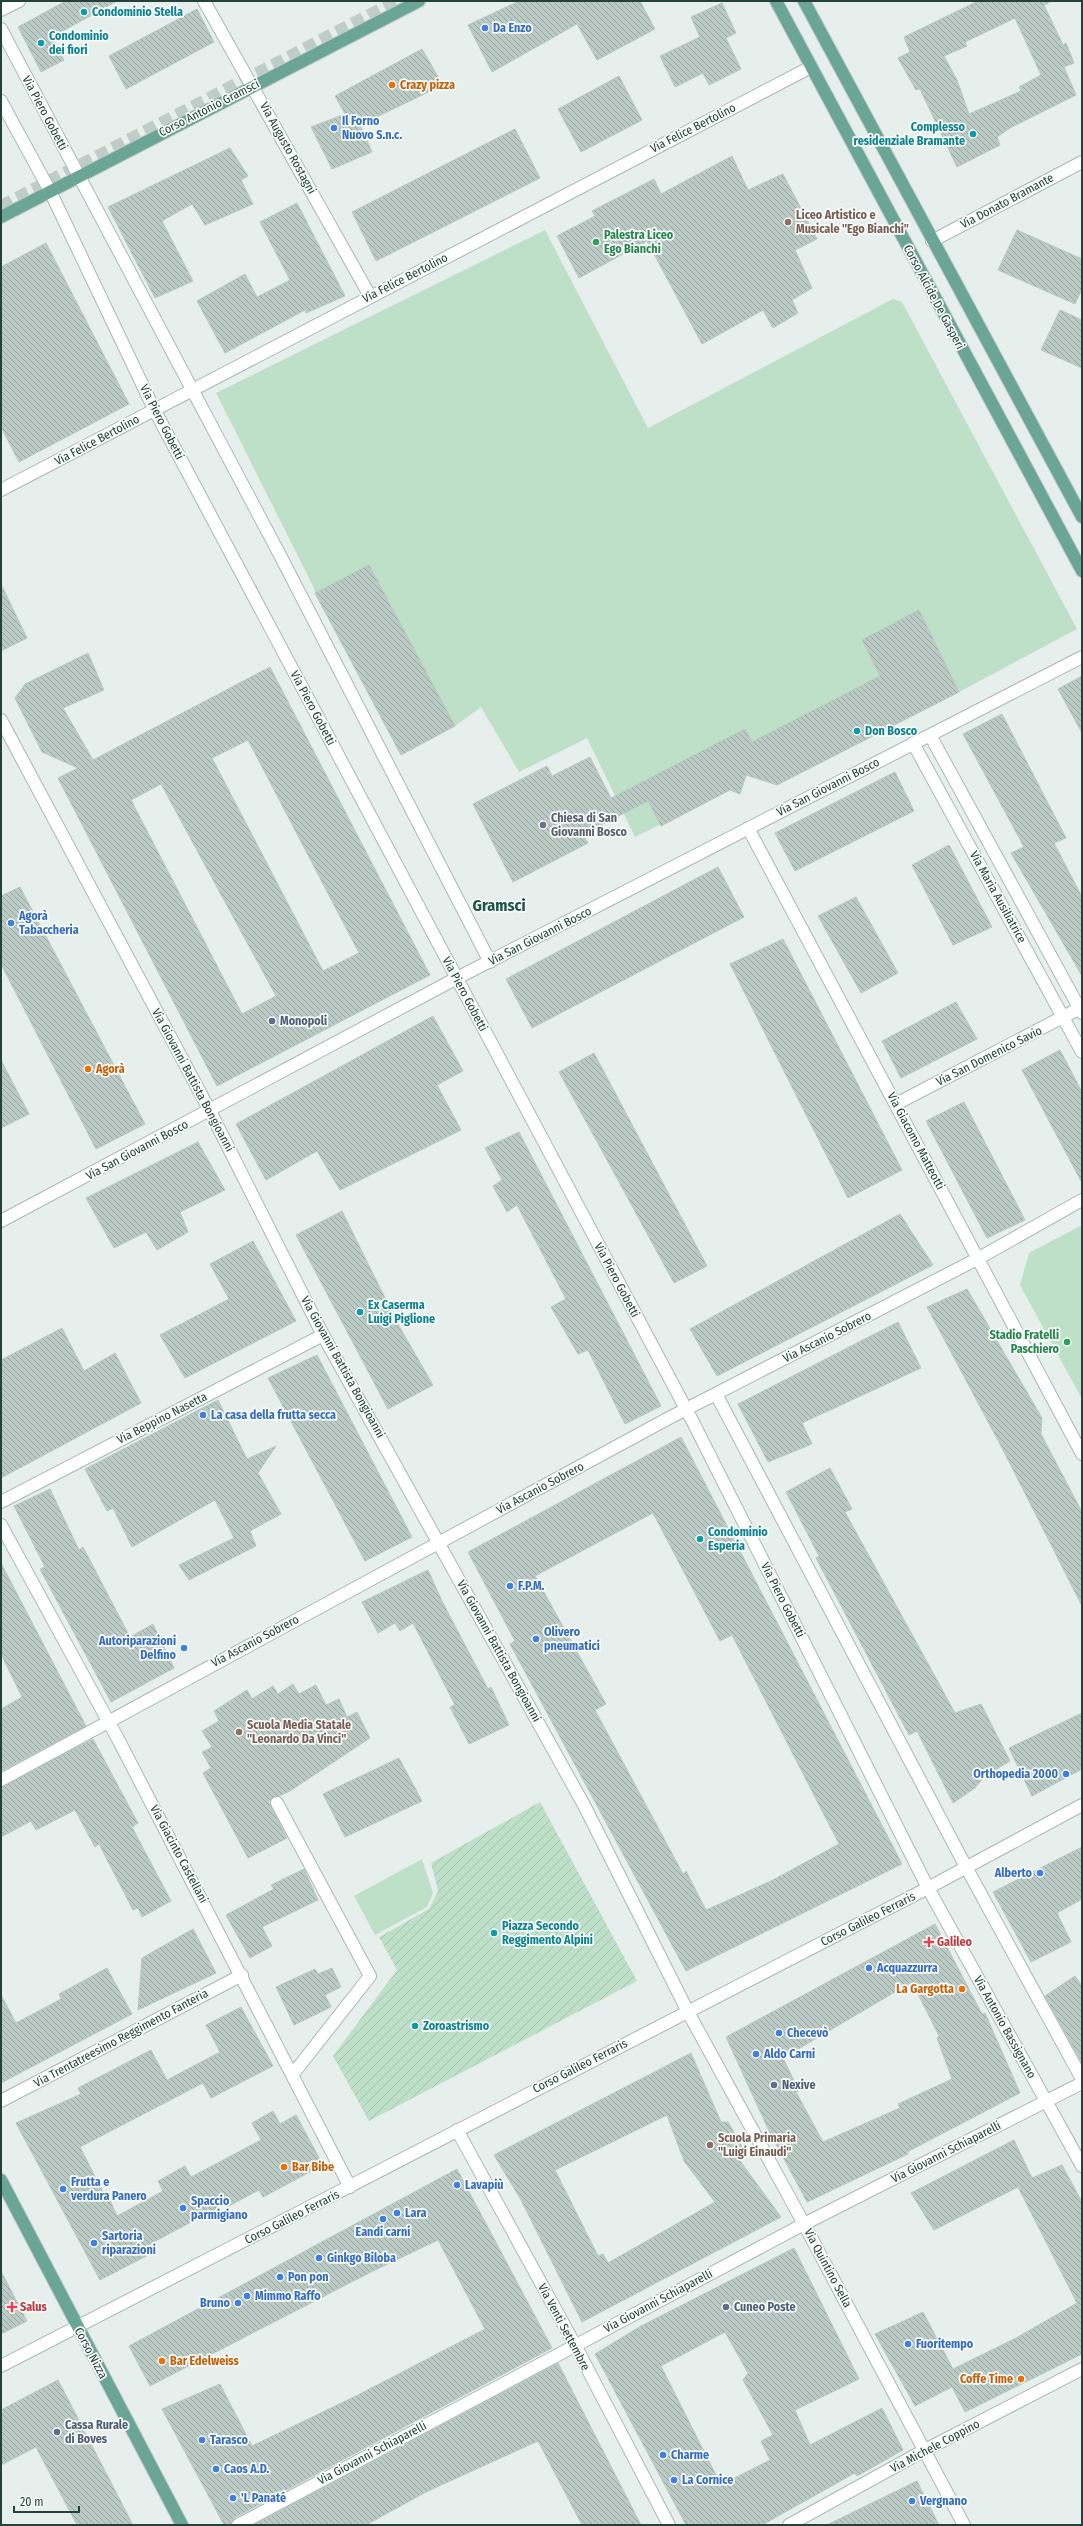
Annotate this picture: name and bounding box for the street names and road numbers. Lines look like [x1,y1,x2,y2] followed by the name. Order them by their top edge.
[19,73,71,153] street label: Via Piero Gobetti
[157,77,261,139] street label: Corso Antonio Gramsci
[257,100,319,196] street label: Via Augusto Rostagni
[648,100,738,156] street label: Via Felice Bertolino
[958,170,1056,231] street label: Via Donato Bramante
[901,242,967,352] street label: Corso Alcide De Gasperi
[360,250,450,306] street label: Via Felice Bertolino
[137,382,187,462] street label: Via Piero Gobetti
[52,412,142,468] street label: Via Felice Bertolino
[287,668,339,748] street label: Via Piero Gobetti
[774,755,882,819] street label: Via San Giovanni Bosco
[967,849,1029,945] street label: Via Maria Ausiliatrice
[486,904,594,968] street label: Via San Giovanni Bosco
[439,954,491,1034] street label: Via Piero Gobetti
[149,1006,237,1154] street label: Via Giovanni Battista Bongioanni
[934,1023,1044,1089] street label: Via San Domenico Savio
[884,1090,948,1192] street label: Via Giacomo Matteotti
[83,1117,191,1183] street label: Via San Giovanni Bosco
[591,1240,643,1320] street label: Via Piero Gobetti
[298,1294,388,1440] street label: Via Giovanni Battista Bongioanni
[780,1309,874,1365] street label: Via Ascanio Sobrero
[115,1389,210,1447] street label: Via Beppino Nasetta
[494,1459,586,1517] street label: Via Ascanio Sobrero
[758,1560,808,1640] street label: Via Piero Gobetti
[454,1578,544,1724] street label: Via Giovanni Battista Bongioanni
[209,1612,301,1670] street label: Via Ascanio Sobrero
[147,1803,211,1905] street label: Via Giacinto Castellani
[818,1889,918,1949] street label: Corso Galileo Ferraris
[971,1973,1039,2081] street label: Via Antonio Bassignano
[31,1986,211,2090] street label: Via Trentatreesimo Reggimento Fanteria
[530,2036,630,2096] street label: Corso Galileo Ferraris
[889,2118,1003,2186] street label: Via Giovanni Schiaparelli
[242,2187,342,2247] street label: Corso Galileo Ferraris
[801,2226,855,2310] street label: Via Quintino Sella
[601,2266,715,2336] street label: Via Giovanni Schiaparelli
[535,2281,593,2373] street label: Via Venti Settembre
[72,2325,110,2381] street label: Corso Nizza
[888,2417,982,2475] street label: Via Michele Coppino
[315,2418,429,2488] street label: Via Giovanni Schiaparelli

